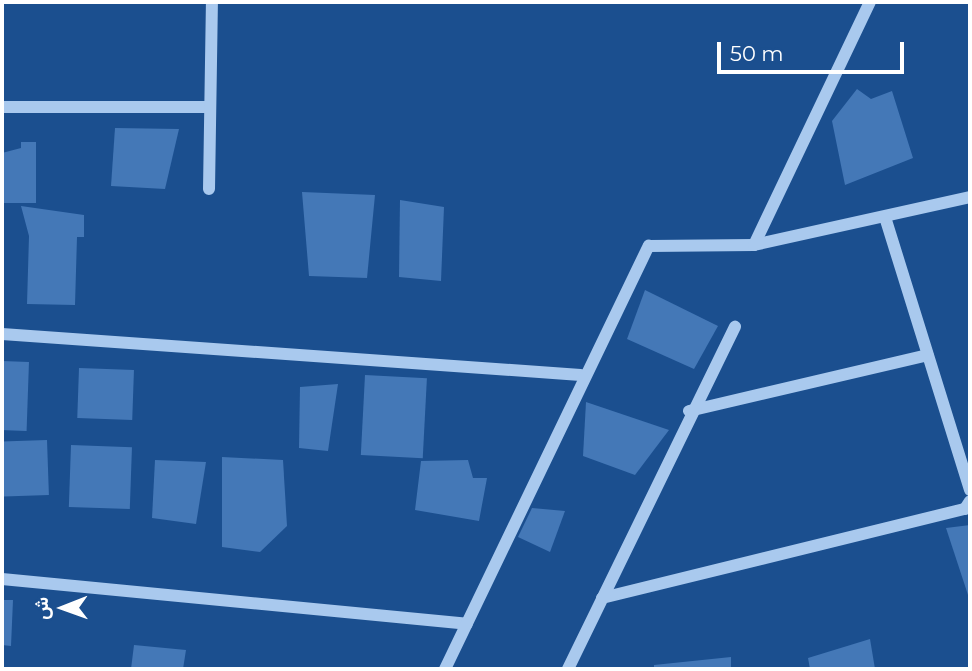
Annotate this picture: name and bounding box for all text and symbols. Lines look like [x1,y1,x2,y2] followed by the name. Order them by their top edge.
[720,28,907,72] scale bar
[730,41,784,66] text: 50 m
[28,573,98,643] north arrow
[30,597,53,620] text: ش

